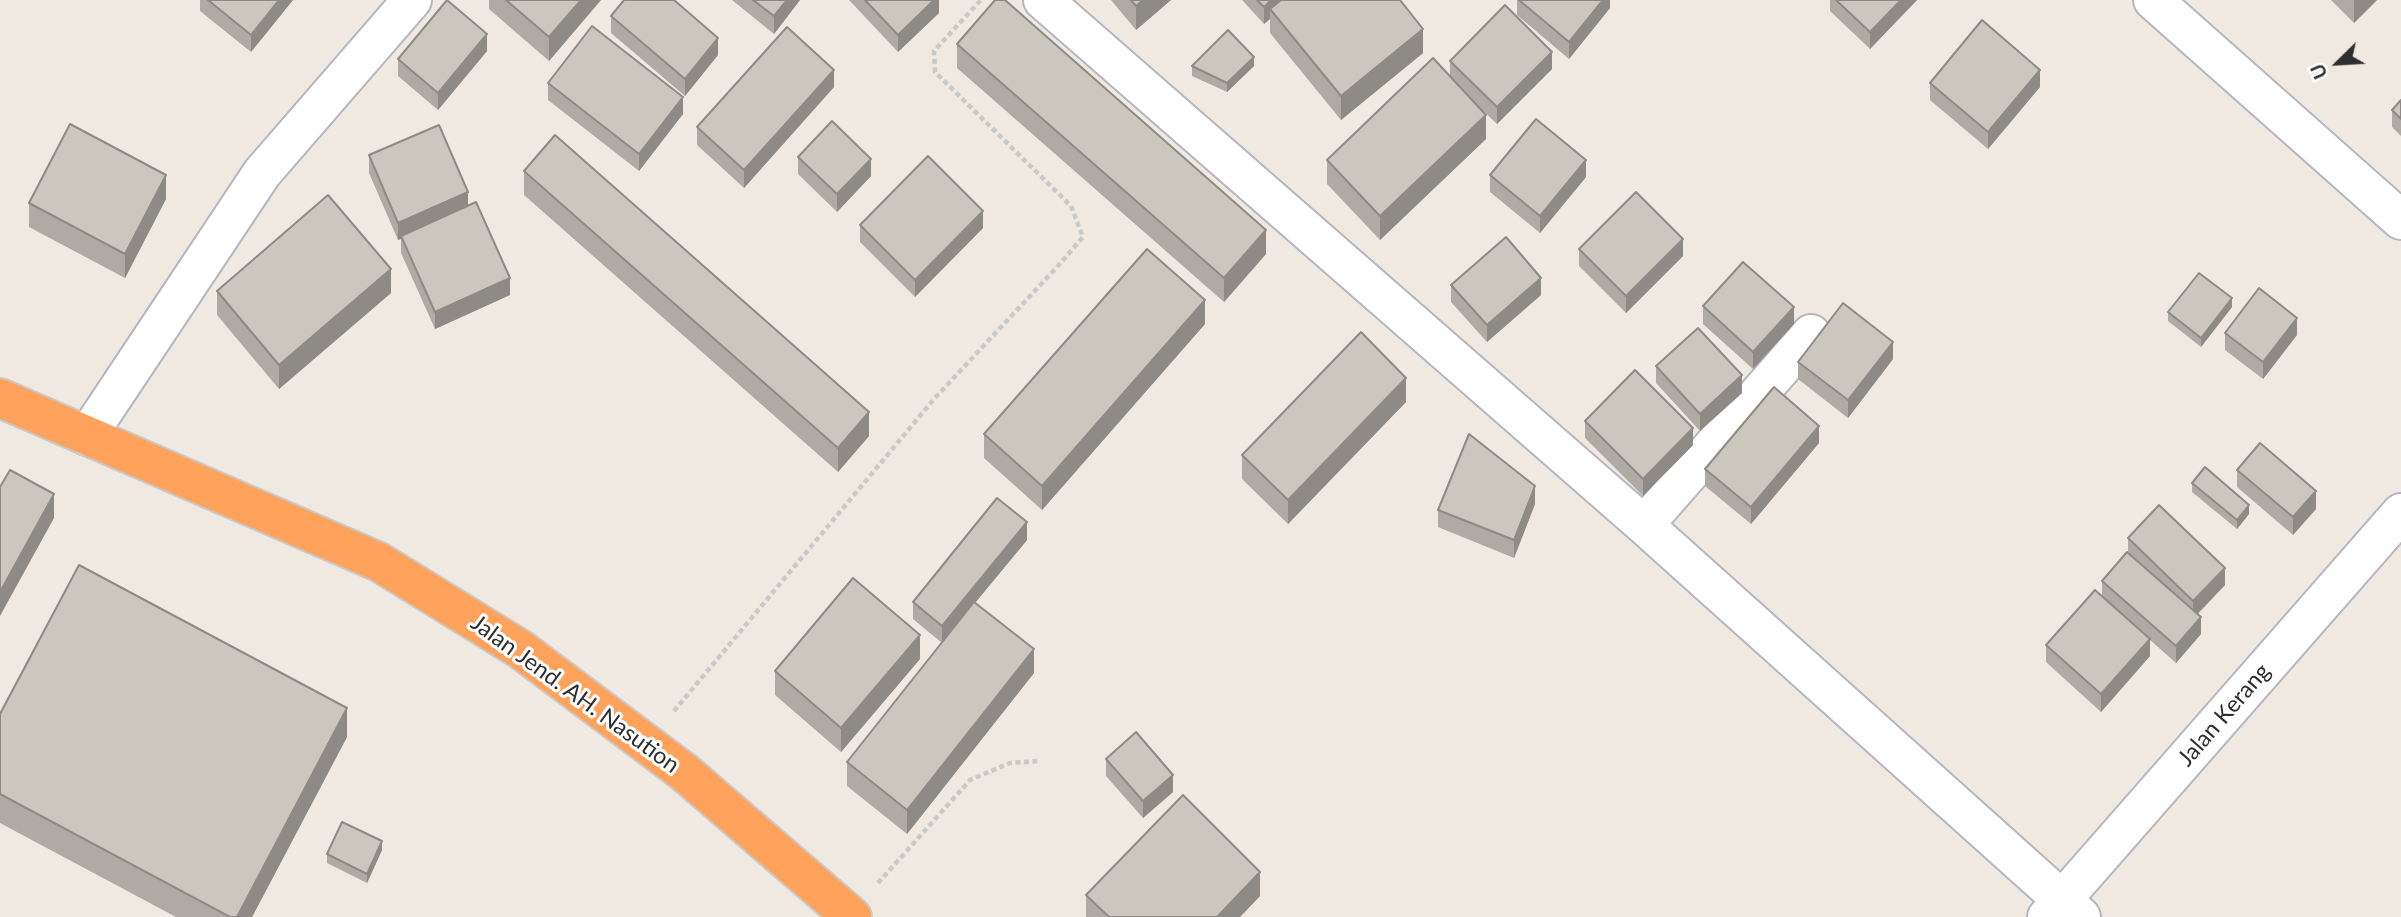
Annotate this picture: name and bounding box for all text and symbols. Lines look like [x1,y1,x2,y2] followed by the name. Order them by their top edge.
[2303,28,2373,98] north arrow
[2305,61,2332,83] text: U
[465,609,685,779] street label: Jalan Jend. AH. Nasution
[2172,658,2276,772] street label: Jalan Kerang

